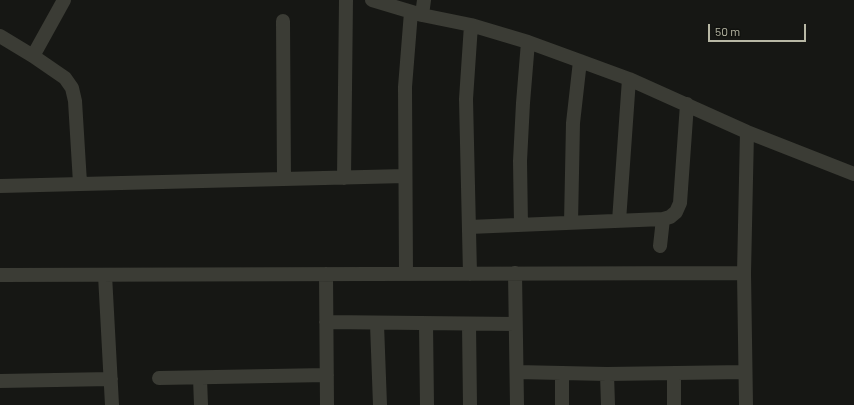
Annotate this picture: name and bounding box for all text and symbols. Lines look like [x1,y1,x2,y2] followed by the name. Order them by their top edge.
[710,16,808,42] scale bar
[715,24,740,38] text: 50 m

